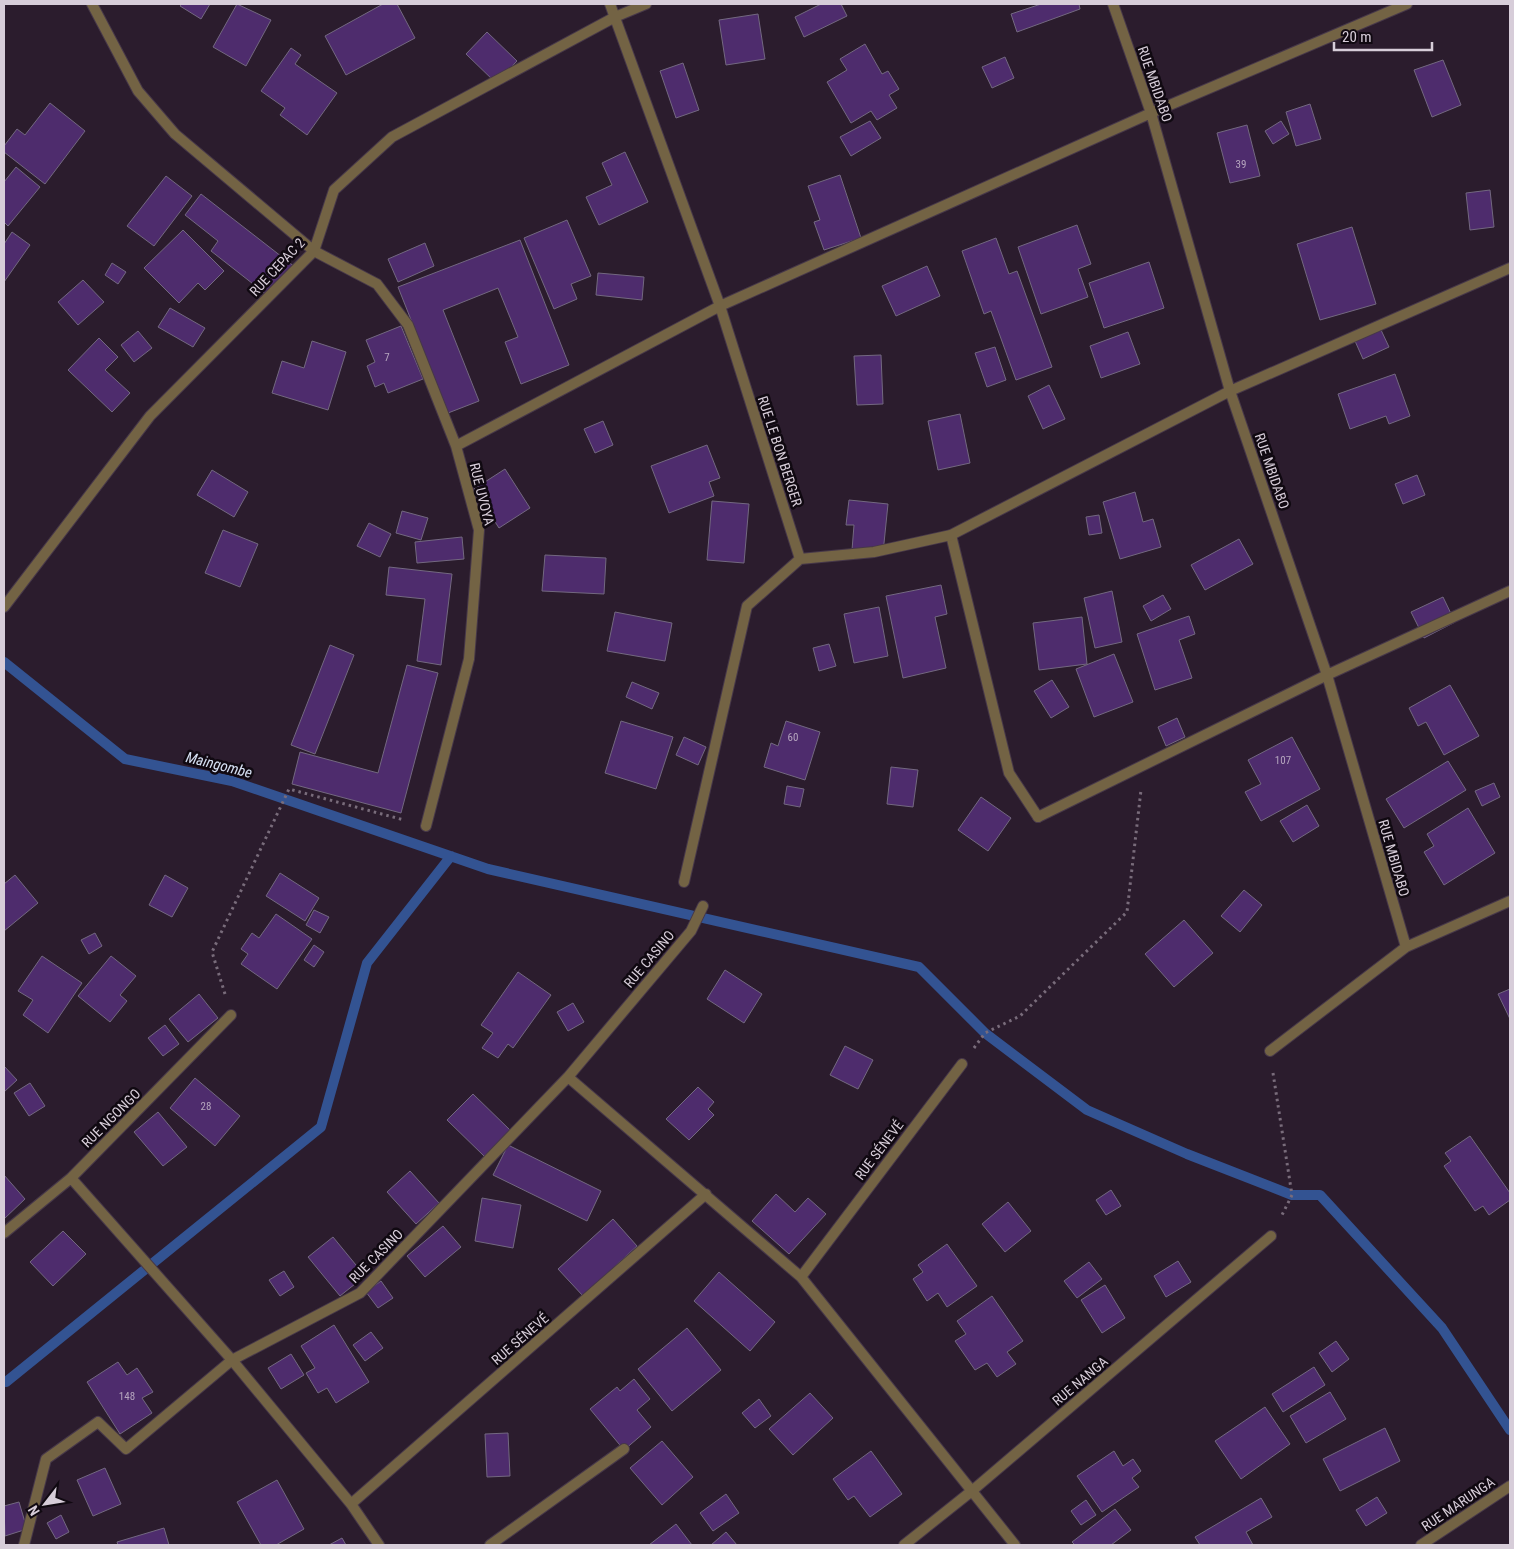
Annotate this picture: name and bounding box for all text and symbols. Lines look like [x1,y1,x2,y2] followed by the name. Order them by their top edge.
[1334,20,1432,52] scale bar
[1342,28,1372,46] text: 20 m
[1135,44,1175,124] street label: RUE MBIDABO
[1236,158,1246,171] house number: 39
[246,235,308,299] street label: RUE CEPAC 2
[384,351,390,364] house number: 7
[755,394,806,509] street label: RUE LE BON BERGER
[1252,431,1292,511] street label: RUE MBIDABO
[466,461,498,527] street label: RUE UVOYA
[788,731,798,744] house number: 60
[184,748,254,782] water label: Maingombe
[1275,754,1291,767] house number: 107
[1375,818,1413,898] street label: RUE MBIDABO
[621,927,677,991] street label: RUE CASINO
[78,1085,144,1151] street label: RUE NGONGO
[201,1100,211,1113] house number: 28
[851,1117,907,1183] street label: RUE SÉNEVÉ
[346,1226,406,1286] street label: RUE CASINO
[488,1309,552,1368] street label: RUE SÉNEVÉ
[1049,1353,1111,1409] street label: RUE NANGA
[119,1390,135,1403] house number: 148
[1418,1474,1498,1534] street label: RUE MARUNGA
[20,1479,70,1529] north arrow
[25,1503,43,1518] text: N

